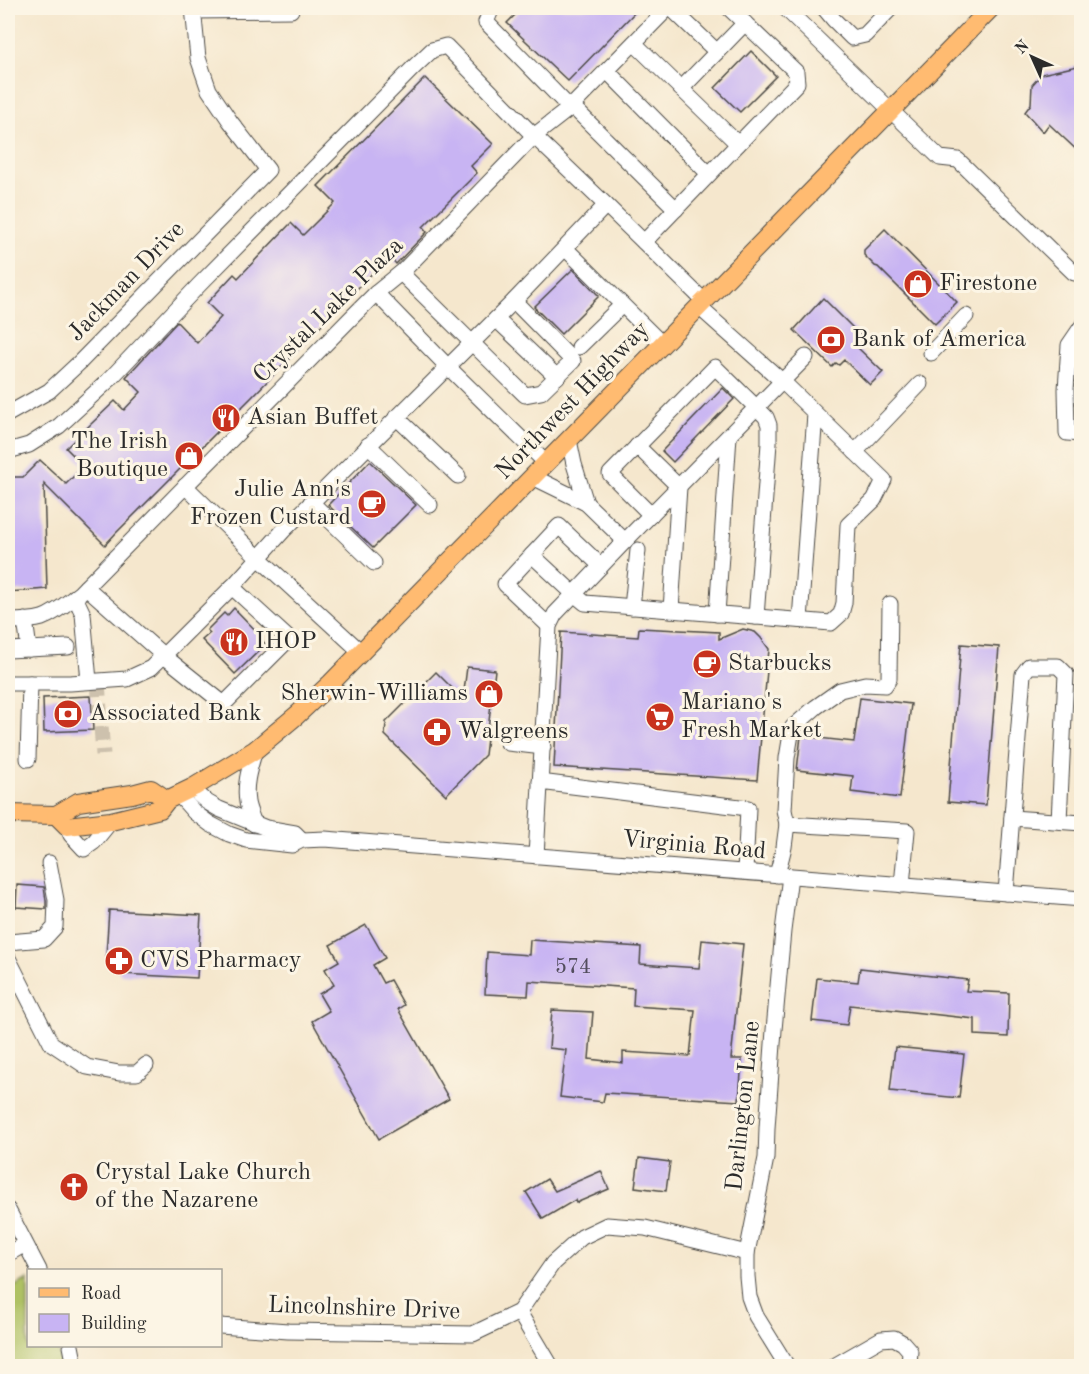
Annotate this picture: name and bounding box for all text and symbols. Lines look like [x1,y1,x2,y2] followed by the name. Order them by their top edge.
[1002,27,1062,87] north arrow
[1013,37,1033,58] text: N
[64,218,190,346] street label: Jackman Drive
[250,234,409,388] street label: Crystal Lake Plaza
[902,268,934,300] shop icon: Firestone
[939,272,1037,296] place label: Firestone
[492,317,654,485] street label: Northwest Highway
[815,324,847,356] bank icon: Bank of America
[852,328,1026,352] place label: Bank of America
[210,402,242,434] restaurant icon: Asian Buffet
[247,406,378,430] place label: Asian Buffet
[71,430,168,482] place label: The Irish Boutique
[173,440,205,472] shop icon: The Irish Boutique
[190,478,351,530] place label: Julie Ann's Frozen Custard
[356,488,388,520] cafe icon: Julie Ann's Frozen Custard
[218,626,250,658] restaurant icon: IHOP
[255,630,317,654] place label: IHOP
[691,648,723,680] cafe icon: Starbucks
[728,652,831,676] place label: Starbucks
[473,678,505,710] shop icon: Sherwin-Williams
[280,682,468,706] place label: Sherwin-Williams
[681,691,822,743] place label: Mariano's Fresh Market
[52,698,84,730] bank icon: Associated Bank
[644,701,676,733] supermarket icon: Mariano's Fresh Market
[89,702,261,726] place label: Associated Bank
[421,716,453,748] pharmacy icon: Walgreens
[458,720,568,744] place label: Walgreens
[621,828,767,864] street label: Virginia Road
[103,945,135,977] pharmacy icon: CVS Pharmacy
[140,949,302,973] place label: CVS Pharmacy
[555,957,591,978] house number: 574
[723,1020,765,1192] street label: Darlington Lane
[95,1161,311,1213] place label: Crystal Lake Church of the Nazarene
[58,1171,90,1203] church icon: Crystal Lake Church of the Nazarene
[27,1269,222,1347] legend
[81,1285,121,1303] text: Road
[267,1294,461,1324] street label: Lincolnshire Drive
[81,1315,147,1333] text: Building

